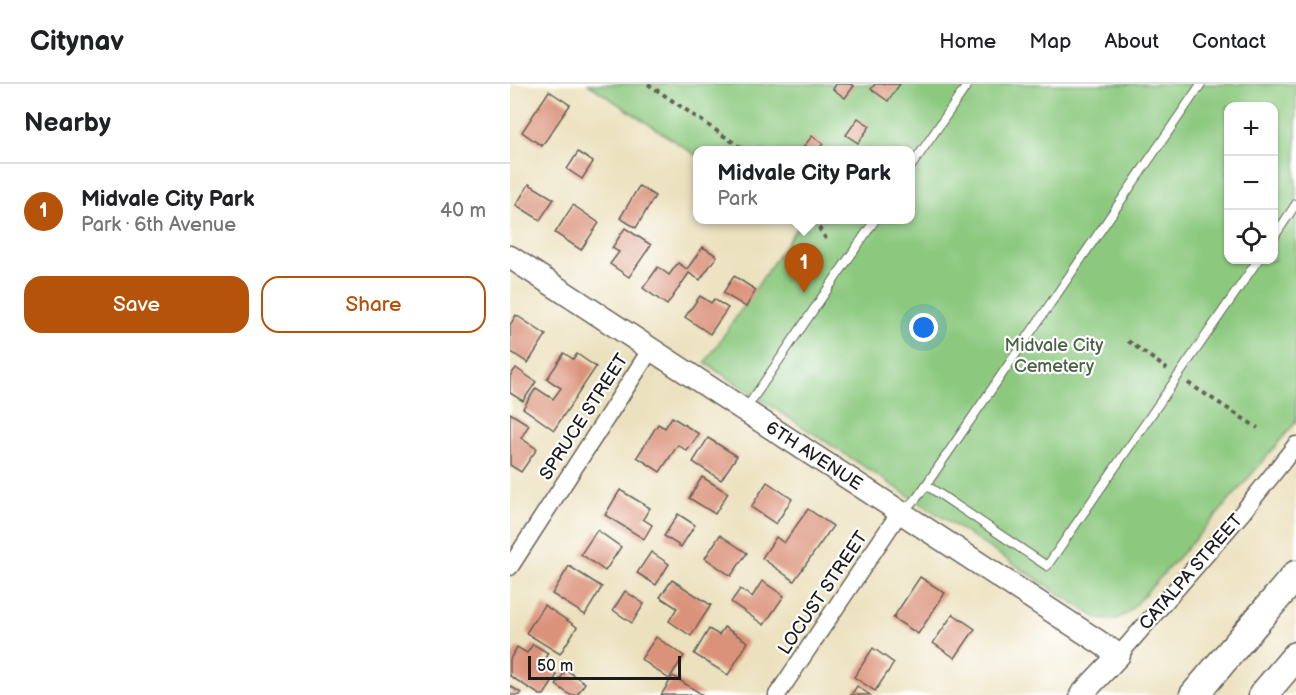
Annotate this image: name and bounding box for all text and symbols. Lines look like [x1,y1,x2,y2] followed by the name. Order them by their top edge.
[30,25,124,58] text: Citynav
[939,29,996,54] text: Home
[1029,29,1071,54] text: Map
[1104,29,1159,54] text: About
[1192,29,1266,54] text: Contact
[1224,102,1278,264] map controls
[1224,102,1278,156] button: +
[24,108,111,139] text: Nearby
[693,146,915,224] popup
[1224,156,1278,210] button: −
[717,160,891,187] text: Midvale City Park
[81,186,254,213] text: Midvale City Park
[717,187,757,211] text: Park
[39,199,48,223] text: 1
[440,199,486,223] text: 40 m
[1224,210,1278,264] button: locate
[81,213,236,237] text: Park · 6th Avenue
[784,244,824,293] pin: 1
[24,276,249,333] button: Save
[261,276,486,333] button: Share
[909,313,938,342] your location
[1005,335,1104,377] park label: Midvale City Cemetery
[535,350,633,484] street label: SPRUCE STREET
[762,417,866,495] street label: 6TH AVENUE
[1135,510,1247,634] street label: CATALPA STREET
[774,527,872,659] street label: LOCUST STREET
[528,653,681,680] scale bar
[537,657,573,676] text: 50 m

